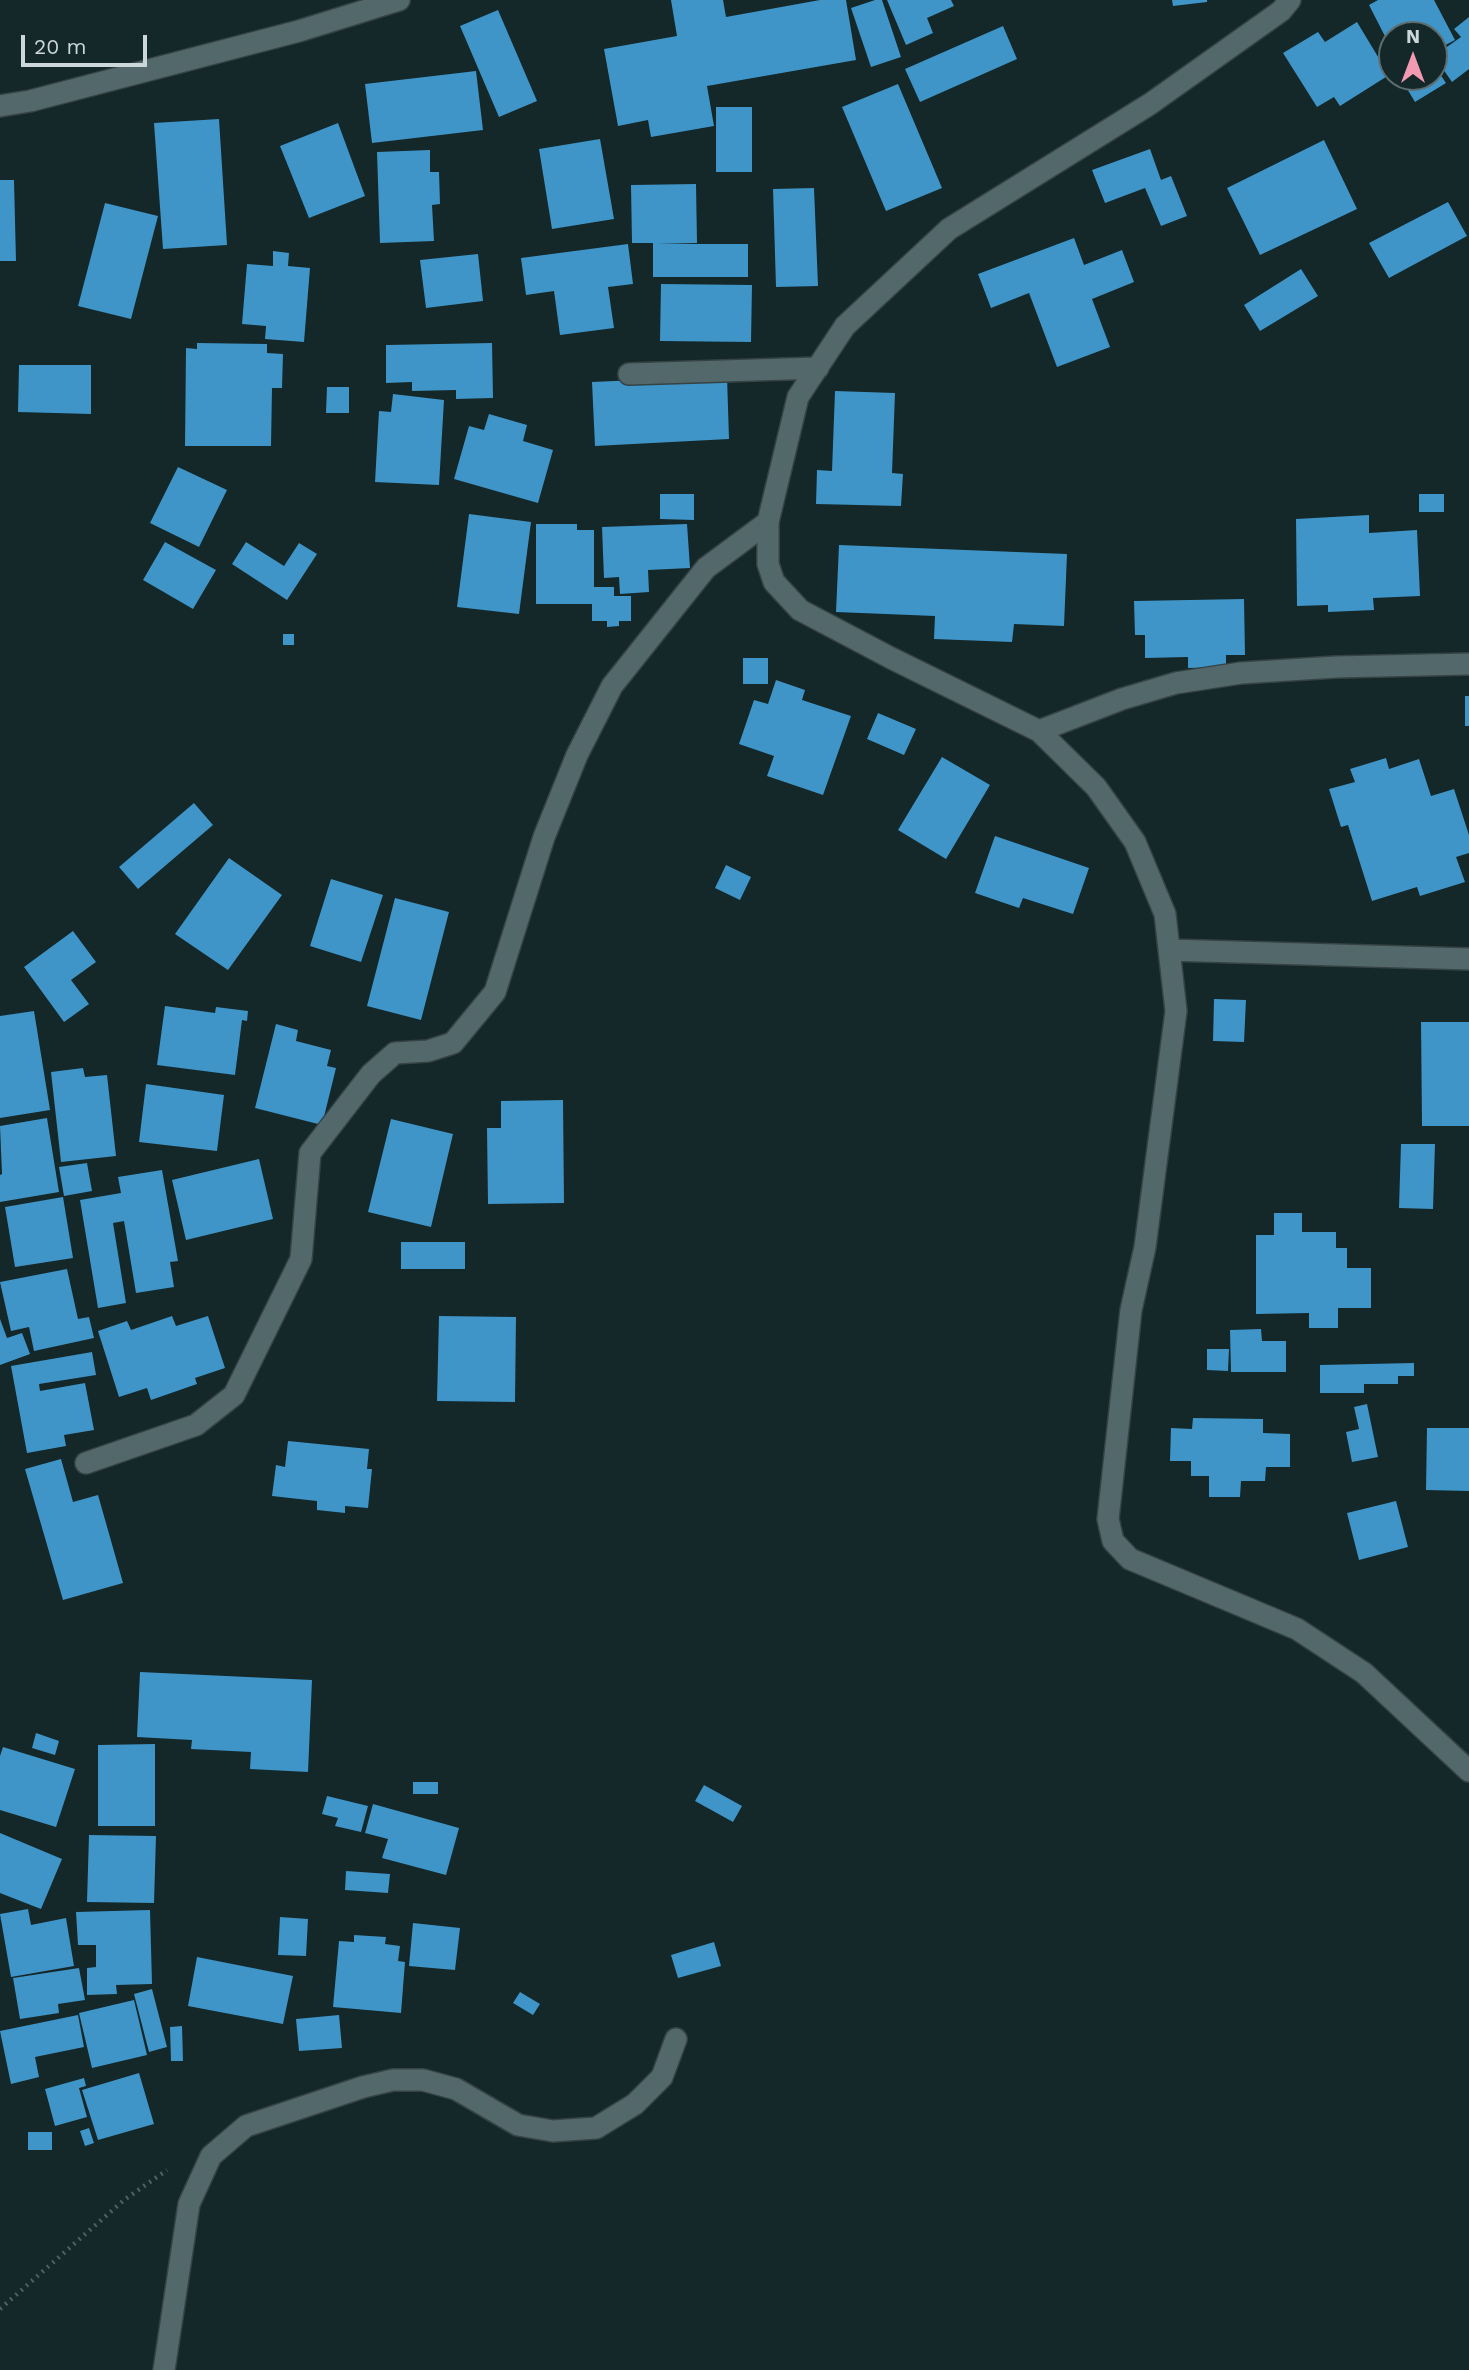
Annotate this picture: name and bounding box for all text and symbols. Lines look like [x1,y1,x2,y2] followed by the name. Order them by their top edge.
[24,21,150,65] scale bar
[1378,21,1448,91] north arrow
[1406,25,1420,48] text: N
[34,34,86,59] text: 20 m

